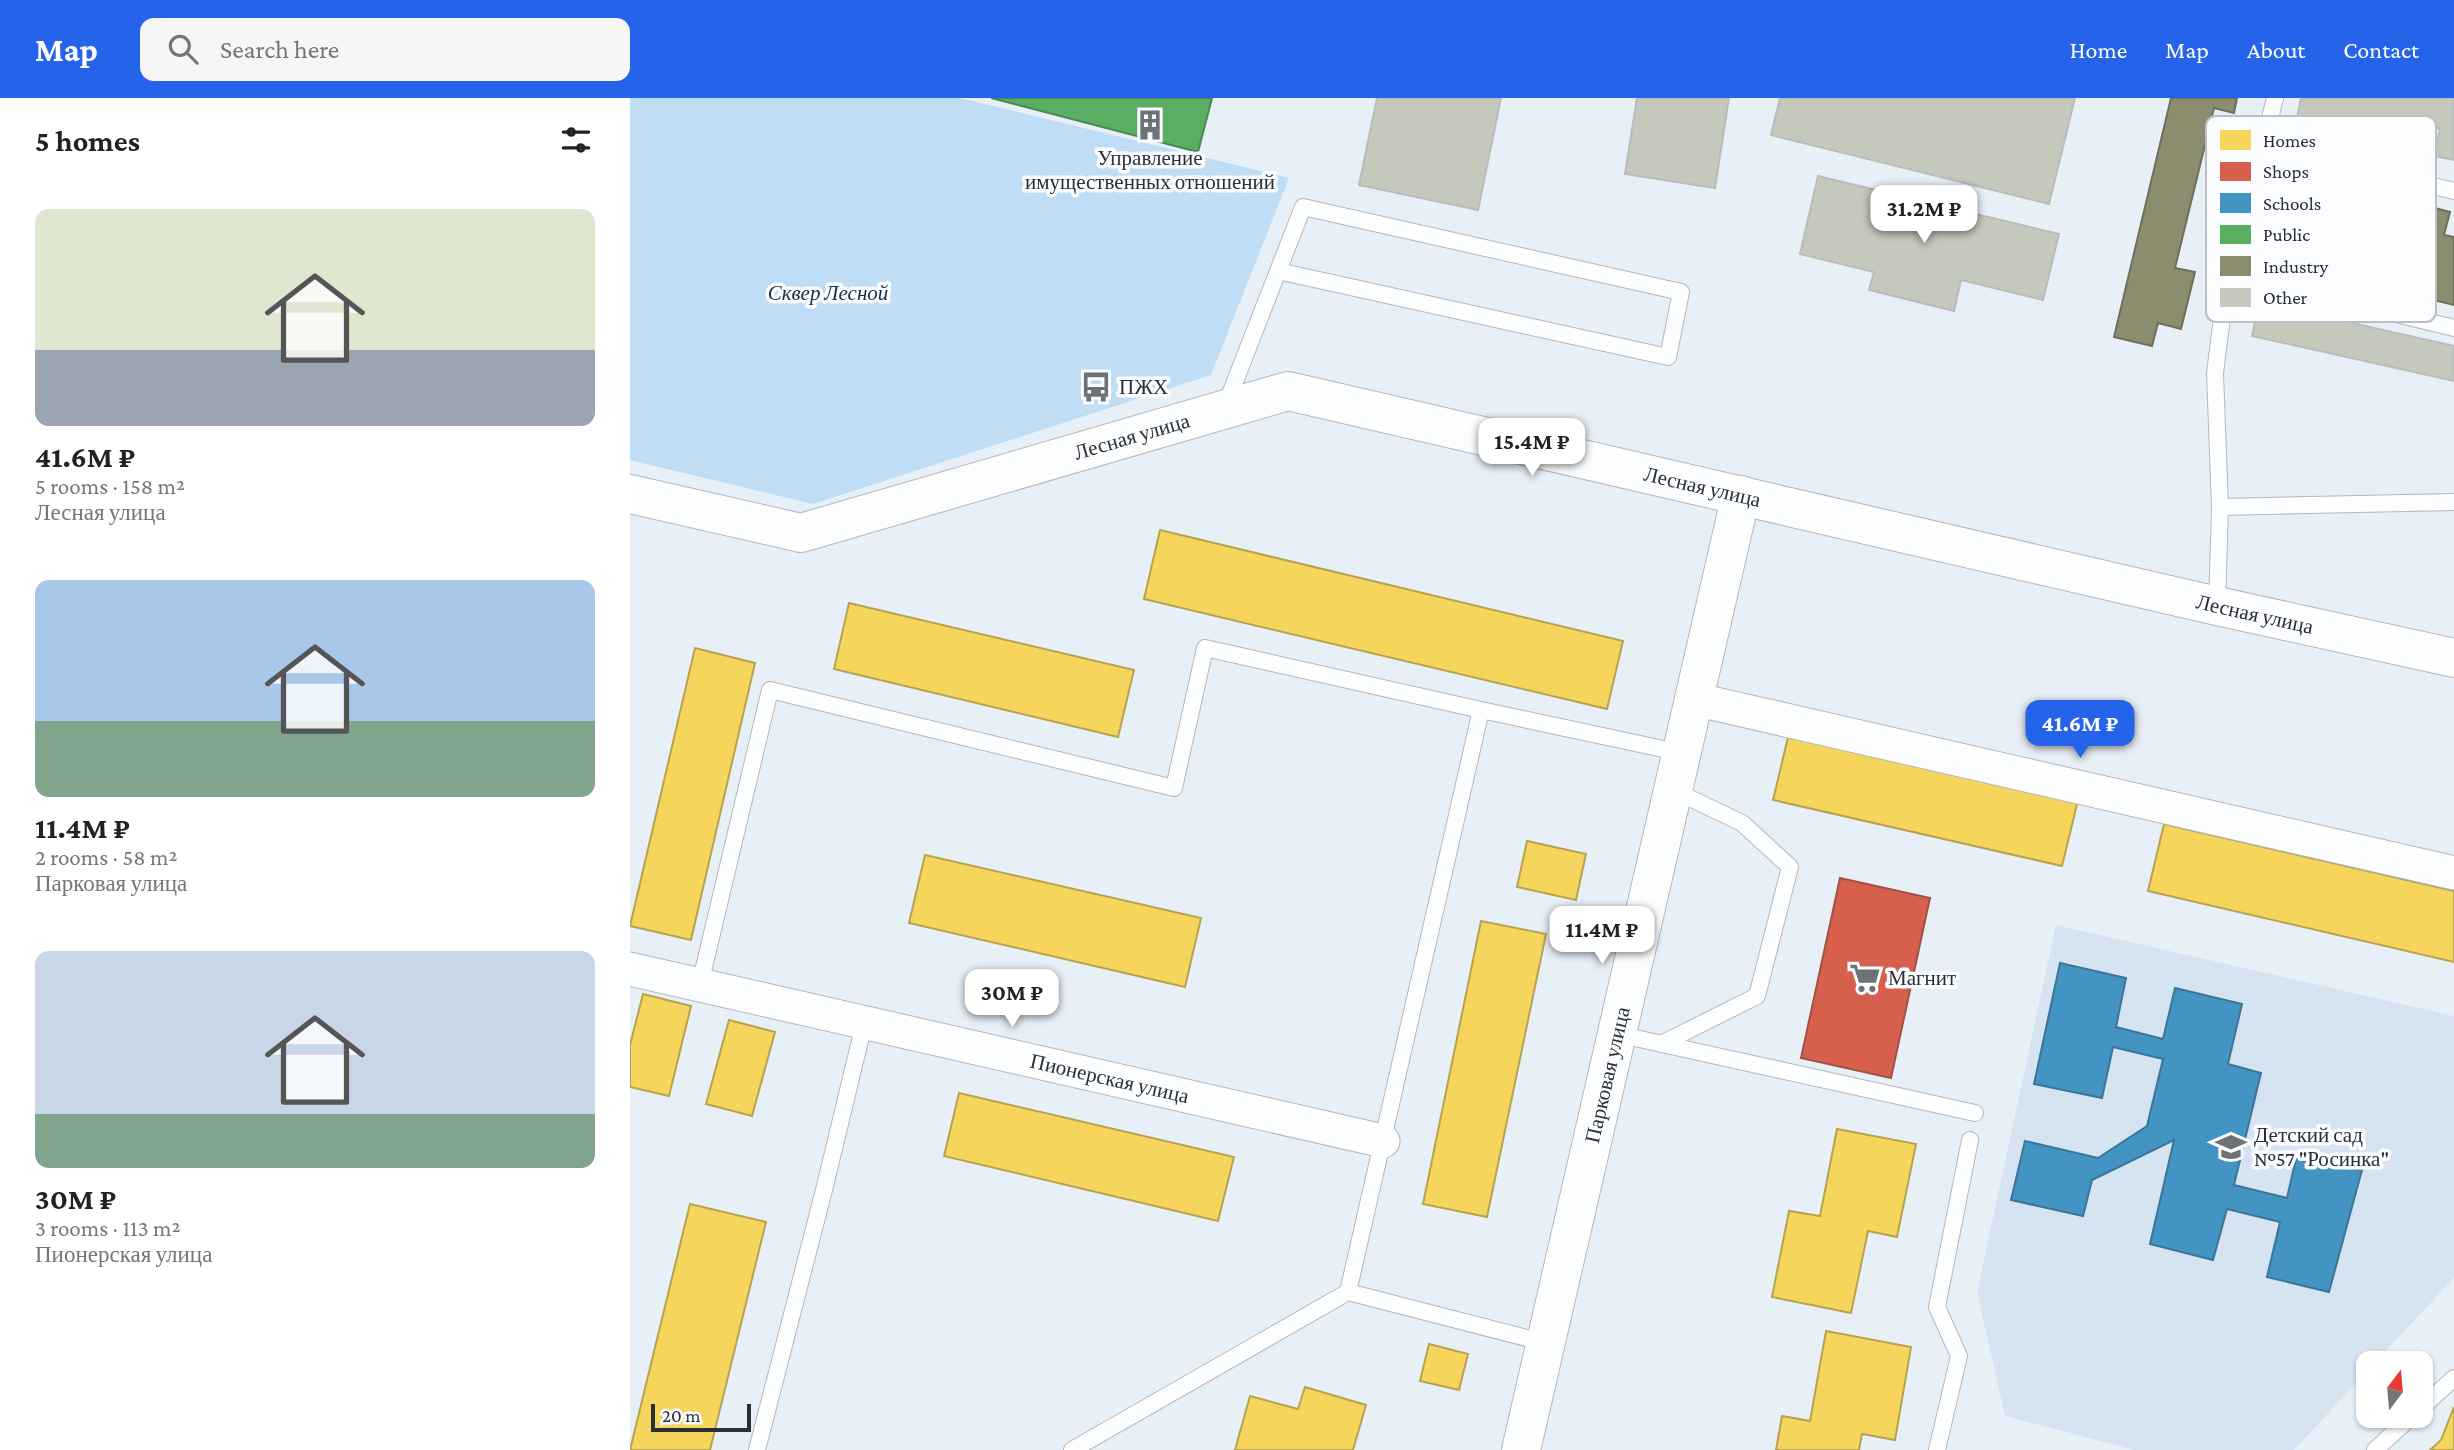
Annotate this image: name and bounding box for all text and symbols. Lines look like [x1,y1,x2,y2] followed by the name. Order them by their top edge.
[140,18,630,81] search box
[164,30,202,68] icon: search
[35,31,98,68] text: Map
[220,35,339,64] text: Search here
[2070,36,2127,63] text: Home
[2165,36,2209,63] text: Map
[2247,36,2305,63] text: About
[2343,36,2419,63] text: Contact
[1133,108,1167,142] building icon: Управление имущественных отношений
[2206,116,2436,322] legend
[557,121,595,159] icon: filters
[35,124,140,157] text: 5 homes
[2263,130,2316,151] text: Homes
[1025,146,1275,194] place label: Управление имущественных отношений
[2263,161,2309,182] text: Shops
[1859,186,1989,245] pin: 31.2M ₽
[2263,193,2321,214] text: Schools
[1886,195,1962,221] text: 31.2M ₽
[2263,224,2310,245] text: Public
[252,255,378,381] icon: home
[2263,256,2329,277] text: Industry
[768,281,889,305] park label: Сквер Лесной
[2263,287,2308,308] text: Other
[1079,370,1113,404] bus stop icon: ПЖХ
[1119,375,1168,399] place label: ПЖХ
[1071,408,1193,465] street label: Лесная улица
[1467,418,1597,478] pin: 15.4M ₽
[1494,428,1570,454] text: 15.4M ₽
[35,440,135,473] text: 41.6M ₽
[1642,462,1764,512] street label: Лесная улица
[35,473,185,499] text: 5 rooms · 158 m²
[35,499,166,525] text: Лесная улица
[2194,590,2316,639] street label: Лесная улица
[252,626,378,752] icon: home
[2015,700,2145,760] pin: 41.6M ₽
[2042,710,2118,736] text: 41.6M ₽
[35,811,130,844] text: 11.4M ₽
[35,844,177,870] text: 2 rooms · 58 m²
[35,870,187,896] text: Парковая улица
[1537,906,1667,966] pin: 11.4M ₽
[1566,916,1638,942] text: 11.4M ₽
[1848,961,1882,995] supermarket icon: Магнит
[1888,966,1956,990] place label: Магнит
[963,970,1061,1029] pin: 30M ₽
[981,979,1043,1005] text: 30M ₽
[252,997,378,1123] icon: home
[1580,1004,1635,1145] street label: Парковая улица
[1028,1049,1192,1108] street label: Пионерская улица
[2254,1123,2389,1171] place label: Детский сад №57 "Росинка"
[2214,1130,2248,1164] school or university icon: Детский сад №57 "Росинка"
[35,1182,116,1215] text: 30M ₽
[35,1215,180,1241] text: 3 rooms · 113 m²
[35,1241,212,1267] text: Пионерская улица
[2356,1351,2432,1428] north arrow
[2356,1351,2433,1428] map controls
[651,1401,751,1433] scale bar
[662,1405,701,1426] text: 20 m

